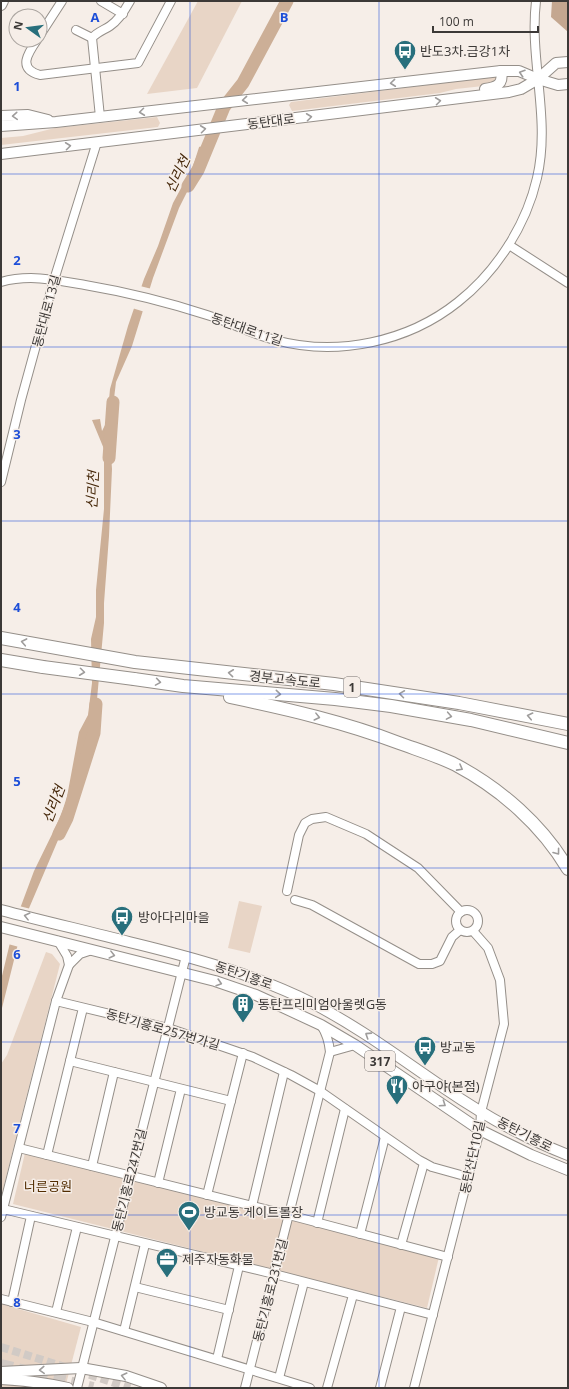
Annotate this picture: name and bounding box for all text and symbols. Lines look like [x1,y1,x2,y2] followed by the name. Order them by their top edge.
[8,8,48,48] north arrow
[91,8,100,26] text: A
[280,8,289,26] text: B
[433,8,538,34] scale bar
[439,13,474,30] text: 100 m
[9,19,26,32] text: N
[392,38,418,71] bus stop icon: 반도3차.금강1차
[420,42,510,60] place label: 반도3차.금강1차
[519,69,526,78] one-way arrow
[13,77,21,95] text: 1
[390,79,397,88] one-way arrow
[242,95,248,104] one-way arrow
[435,97,441,106] one-way arrow
[139,107,145,116] one-way arrow
[246,109,296,133] street label: 동탄대로
[12,111,18,120] one-way arrow
[306,112,312,121] one-way arrow
[200,125,206,134] one-way arrow
[64,141,71,150] one-way arrow
[160,151,194,196] water label: 신리천
[13,251,21,269] text: 2
[28,273,64,349] street label: 동탄대로13길
[209,308,285,350] street label: 동탄대로11길
[13,425,21,443] text: 3
[82,469,103,510] water label: 신리천
[13,598,21,616] text: 4
[21,639,27,647] one-way arrow
[248,666,322,692] street label: 경부고속도로
[79,667,85,676] one-way arrow
[228,669,234,678] one-way arrow
[344,677,360,697] road number: 1
[155,678,162,686] one-way arrow
[275,690,281,699] one-way arrow
[399,690,405,699] one-way arrow
[446,711,452,719] one-way arrow
[313,712,320,721] one-way arrow
[527,712,533,721] one-way arrow
[456,763,463,770] one-way arrow
[13,772,21,790] text: 5
[37,782,69,825] water label: 신리천
[552,848,559,855] one-way arrow
[109,904,135,937] bus stop icon: 방아다리마을
[138,908,210,926] place label: 방아다리마을
[24,912,31,921] one-way arrow
[13,945,21,963] text: 6
[109,950,116,959] one-way arrow
[213,957,275,993] street label: 동탄기흥로
[216,978,223,987] one-way arrow
[230,991,256,1024] building icon: 동탄프리미엄아울렛G동
[258,995,387,1013] place label: 동탄프리미엄아울렛G동
[104,1004,222,1054] street label: 동탄기흥로257번가길
[365,1033,372,1040] one-way arrow
[412,1034,438,1067] bus stop icon: 방교동
[440,1038,476,1056] place label: 방교동
[365,1051,395,1071] road number: 317
[384,1073,410,1106] restaurant icon: 아구야(본점)
[412,1077,480,1095] place label: 아구야(본점)
[439,1100,446,1107] one-way arrow
[494,1112,556,1156] street label: 동탄기흥로
[13,1119,21,1137] text: 7
[455,1119,489,1195] street label: 동탄산단10길
[107,1126,151,1234] street label: 동탄기흥로247번길
[24,1177,72,1195] park label: 너른공원
[176,1199,202,1232] sports icon: 방교동 게이트볼장
[204,1203,303,1221] place label: 방교동 게이트볼장
[248,1236,292,1344] street label: 동탄기흥로231번길
[154,1246,180,1279] office icon: 제주자동화물
[182,1250,254,1268] place label: 제주자동화물
[13,1293,21,1311] text: 8
[39,1365,45,1374] one-way arrow
[121,1372,128,1381] one-way arrow

